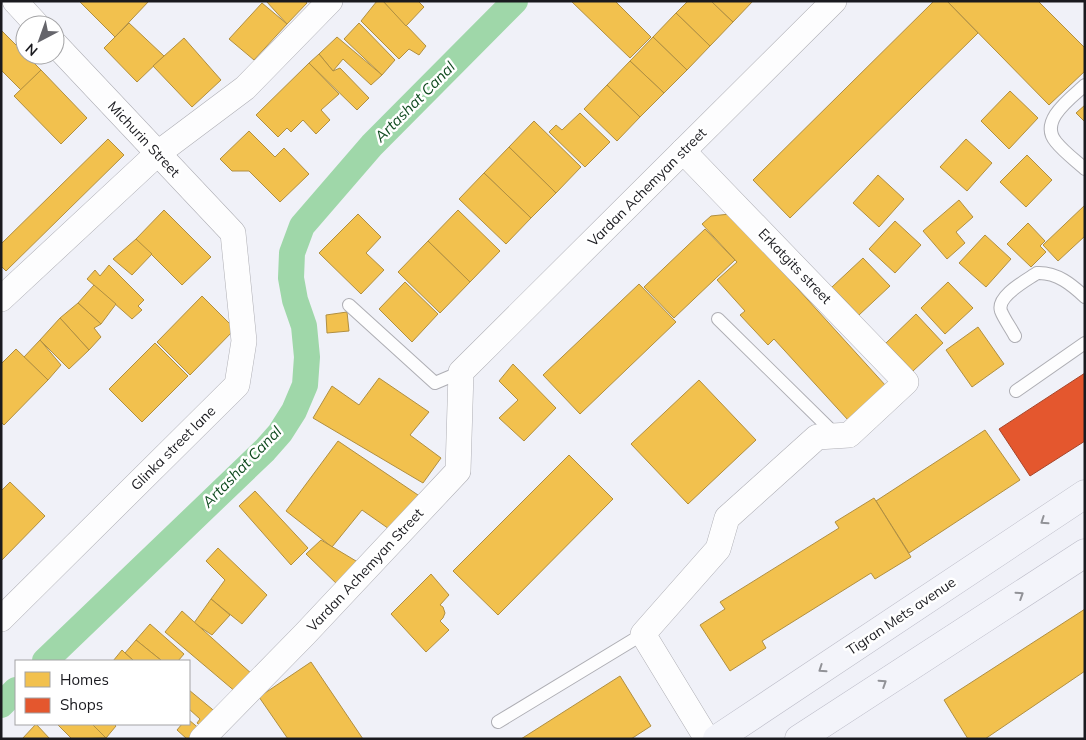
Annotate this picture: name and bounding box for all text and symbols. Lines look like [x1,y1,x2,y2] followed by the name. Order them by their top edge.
[15,15,65,65] north arrow
[22,40,41,60] text: N
[370,57,459,147] water label: Artashat Canal
[104,97,184,181] street label: Michurin Street
[584,124,710,250] street label: Vardan Achemyan street
[755,225,836,308] street label: Erkatgits street
[127,402,219,494] street label: Glinka street lane
[197,422,286,512] water label: Artashat Canal
[303,504,427,636] street label: Vardan Achemyan Street
[1040,515,1050,524] one-way arrow
[843,573,959,659] street label: Tigran Mets avenue
[1014,592,1023,601] one-way arrow
[15,660,190,725] legend
[818,663,827,672] one-way arrow
[60,670,109,689] text: Homes
[878,680,887,690] one-way arrow
[60,695,103,714] text: Shops

